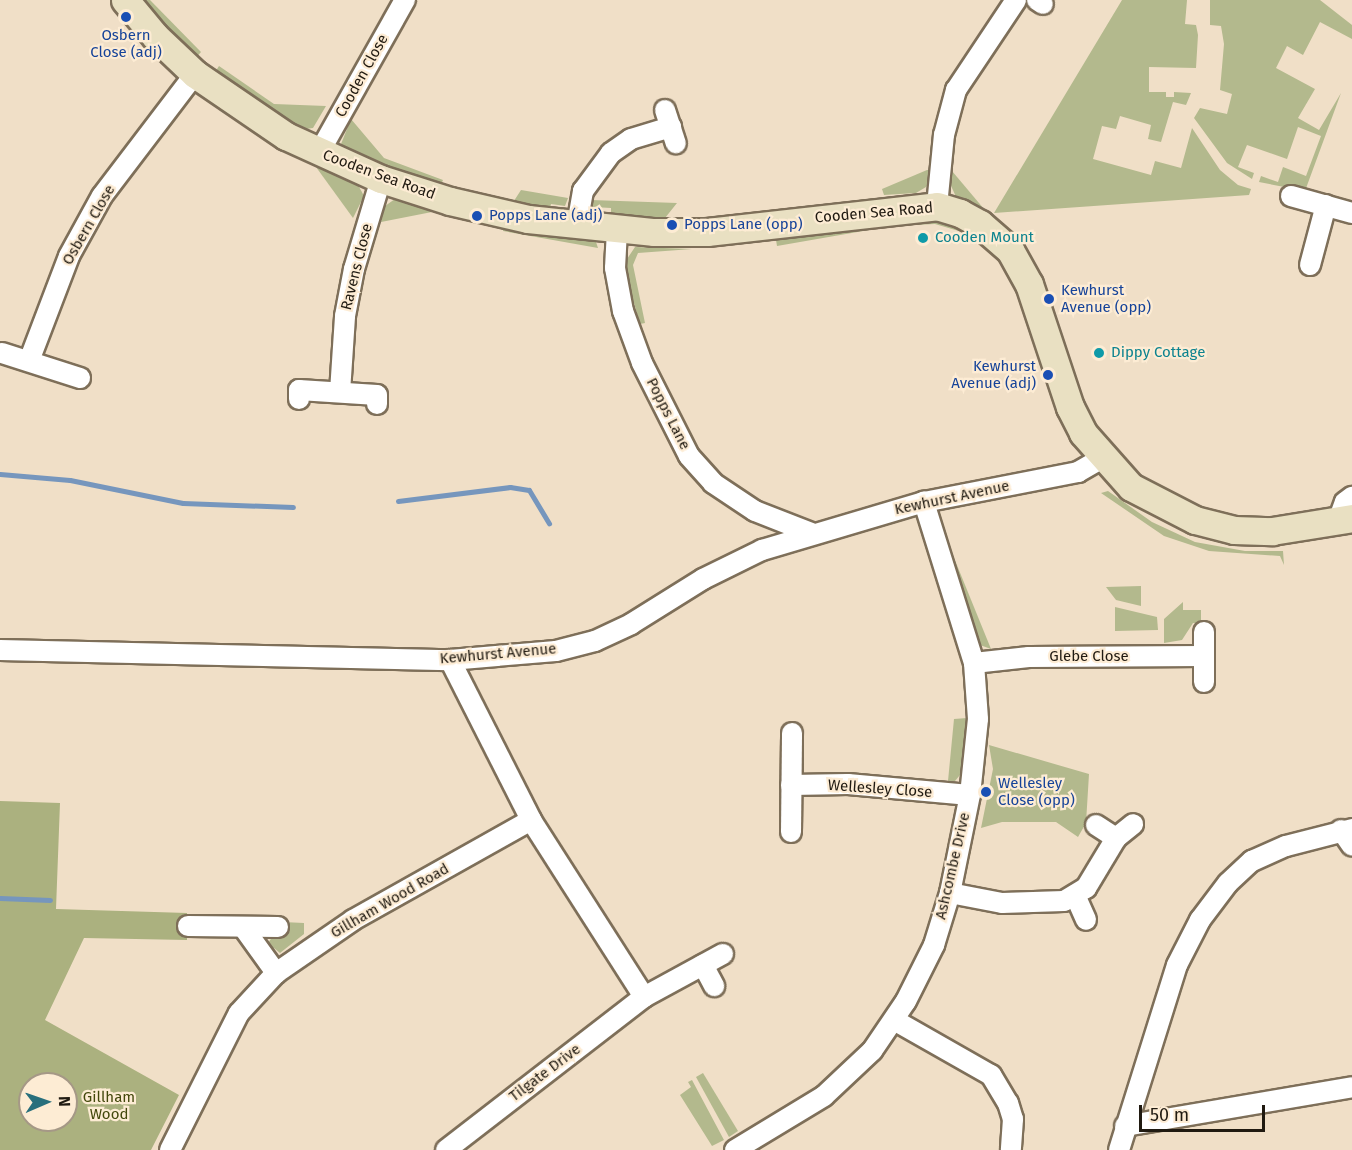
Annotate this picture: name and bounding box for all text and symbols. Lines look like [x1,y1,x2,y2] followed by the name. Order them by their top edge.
[119,10,133,24] marker: Osbern Close (adj)
[90,26,162,61] place label: Osbern Close (adj)
[332,31,392,121] street label: Cooden Close
[320,146,438,204] street label: Cooden Sea Road
[59,182,119,268] street label: Osbern Close
[814,199,934,227] street label: Cooden Sea Road
[489,207,602,225] place label: Popps Lane (adj)
[470,209,484,223] marker: Popps Lane (adj)
[684,216,803,234] place label: Popps Lane (opp)
[665,218,679,232] marker: Popps Lane (opp)
[338,222,376,312] street label: Ravens Close
[935,229,1034,247] place label: Cooden Mount
[916,231,930,245] marker: Cooden Mount
[1061,281,1151,316] place label: Kewhurst Avenue (opp)
[1042,292,1056,306] marker: Kewhurst Avenue (opp)
[1111,344,1205,362] place label: Dippy Cottage
[1092,346,1106,360] marker: Dippy Cottage
[951,357,1036,392] place label: Kewhurst Avenue (adj)
[1041,368,1055,382] marker: Kewhurst Avenue (adj)
[642,375,694,453] street label: Popps Lane
[893,477,1011,519] street label: Kewhurst Avenue
[439,640,557,668] street label: Kewhurst Avenue
[1049,648,1129,666] street label: Glebe Close
[998,774,1075,809] place label: Wellesley Close (opp)
[827,776,933,802] street label: Wellesley Close
[979,785,993,799] marker: Wellesley Close (opp)
[932,811,974,921] street label: Ashcombe Drive
[328,860,452,942] street label: Gillham Wood Road
[506,1040,584,1106] street label: Tilgate Drive
[18,1072,78,1132] north arrow
[83,1088,135,1123] park label: Gillham Wood
[1142,1093,1268,1131] scale bar
[55,1096,74,1107] text: N
[1150,1104,1189,1126] text: 50 m

